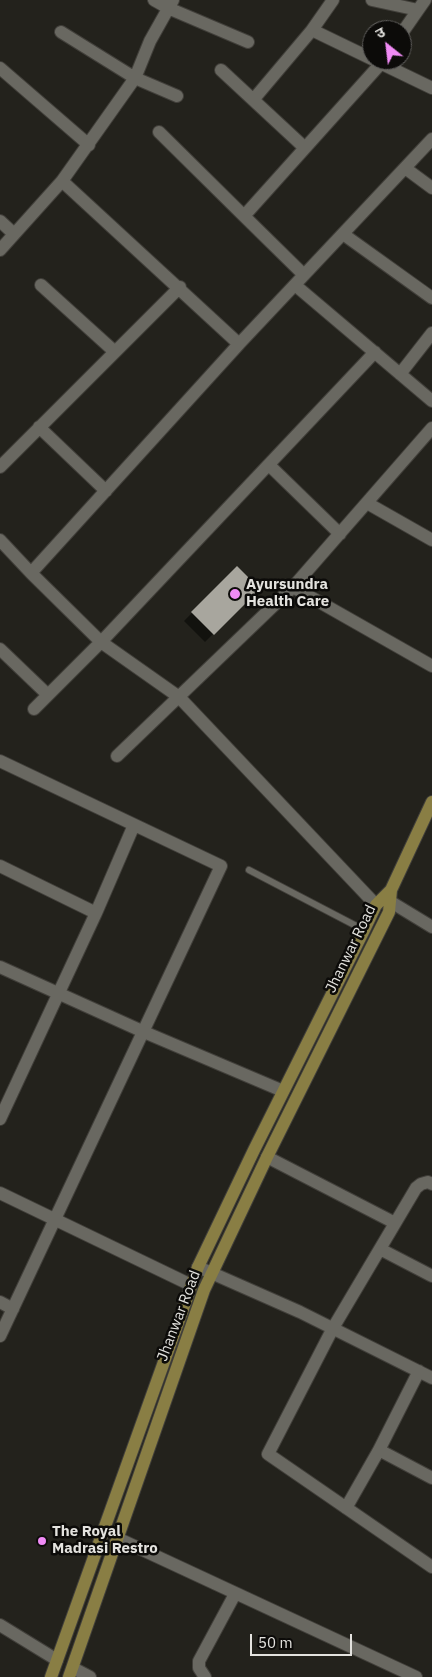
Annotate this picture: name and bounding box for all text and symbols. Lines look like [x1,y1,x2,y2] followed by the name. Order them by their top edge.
[362,20,412,70] north arrow
[372,23,388,43] text: उ
[246,576,329,611] place label: Ayursundra Health Care
[228,587,242,601] marker: Ayursundra Health Care
[322,902,380,996] street label: Jhanwar Road
[153,1268,205,1364] street label: Jhanwar Road
[52,1523,158,1558] place label: The Royal Madrasi Restro
[36,1535,48,1547] marker: The Royal Madrasi Restro
[252,1624,354,1656] scale bar
[258,1633,293,1652] text: 50 m

